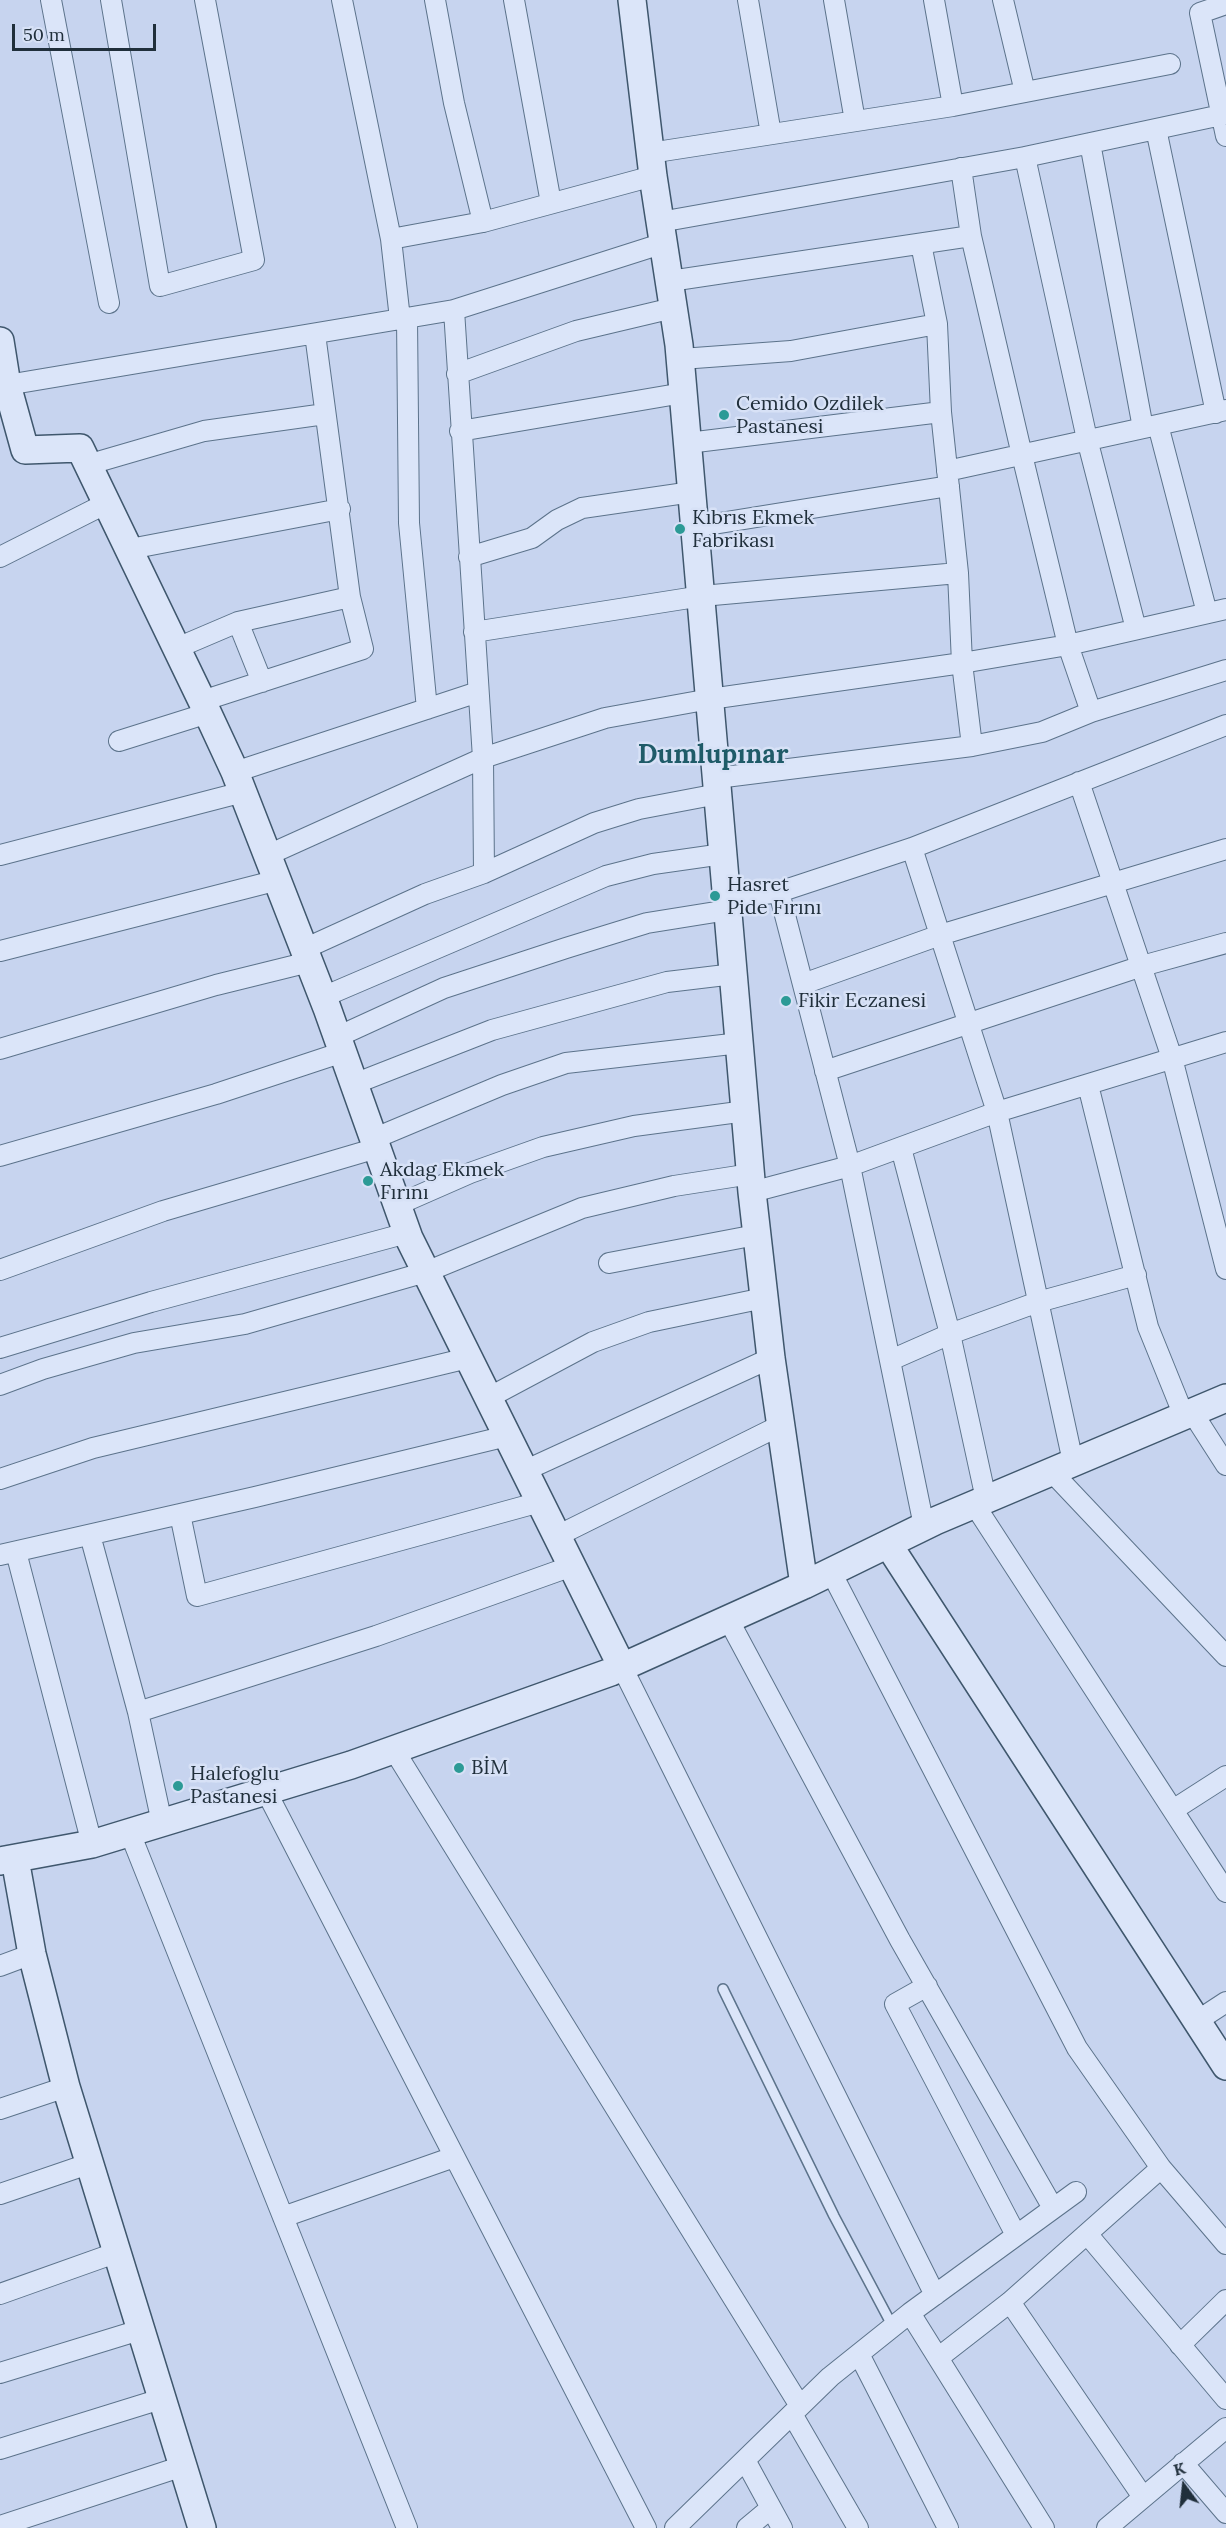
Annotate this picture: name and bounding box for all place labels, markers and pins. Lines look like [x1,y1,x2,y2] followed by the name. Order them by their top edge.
[736,392,884,439] place label: Cemido Ozdilek Pastanesi
[717,408,731,422] marker: Cemido Ozdilek Pastanesi
[692,506,814,553] place label: Kıbrıs Ekmek Fabrikası
[673,522,687,536] marker: Kıbrıs Ekmek Fabrikası
[727,873,821,920] place label: Hasret Pide Fırını
[708,889,722,903] marker: Hasret Pide Fırını
[798,989,926,1013] place label: Fikir Eczanesi
[779,994,793,1008] marker: Fikir Eczanesi
[380,1158,504,1205] place label: Akdag Ekmek Fırını
[361,1174,375,1188] marker: Akdag Ekmek Fırını
[471,1756,508,1780] place label: BİM
[452,1761,466,1775] marker: BİM
[190,1762,279,1809] place label: Halefoglu Pastanesi
[171,1779,185,1793] marker: Halefoglu Pastanesi

